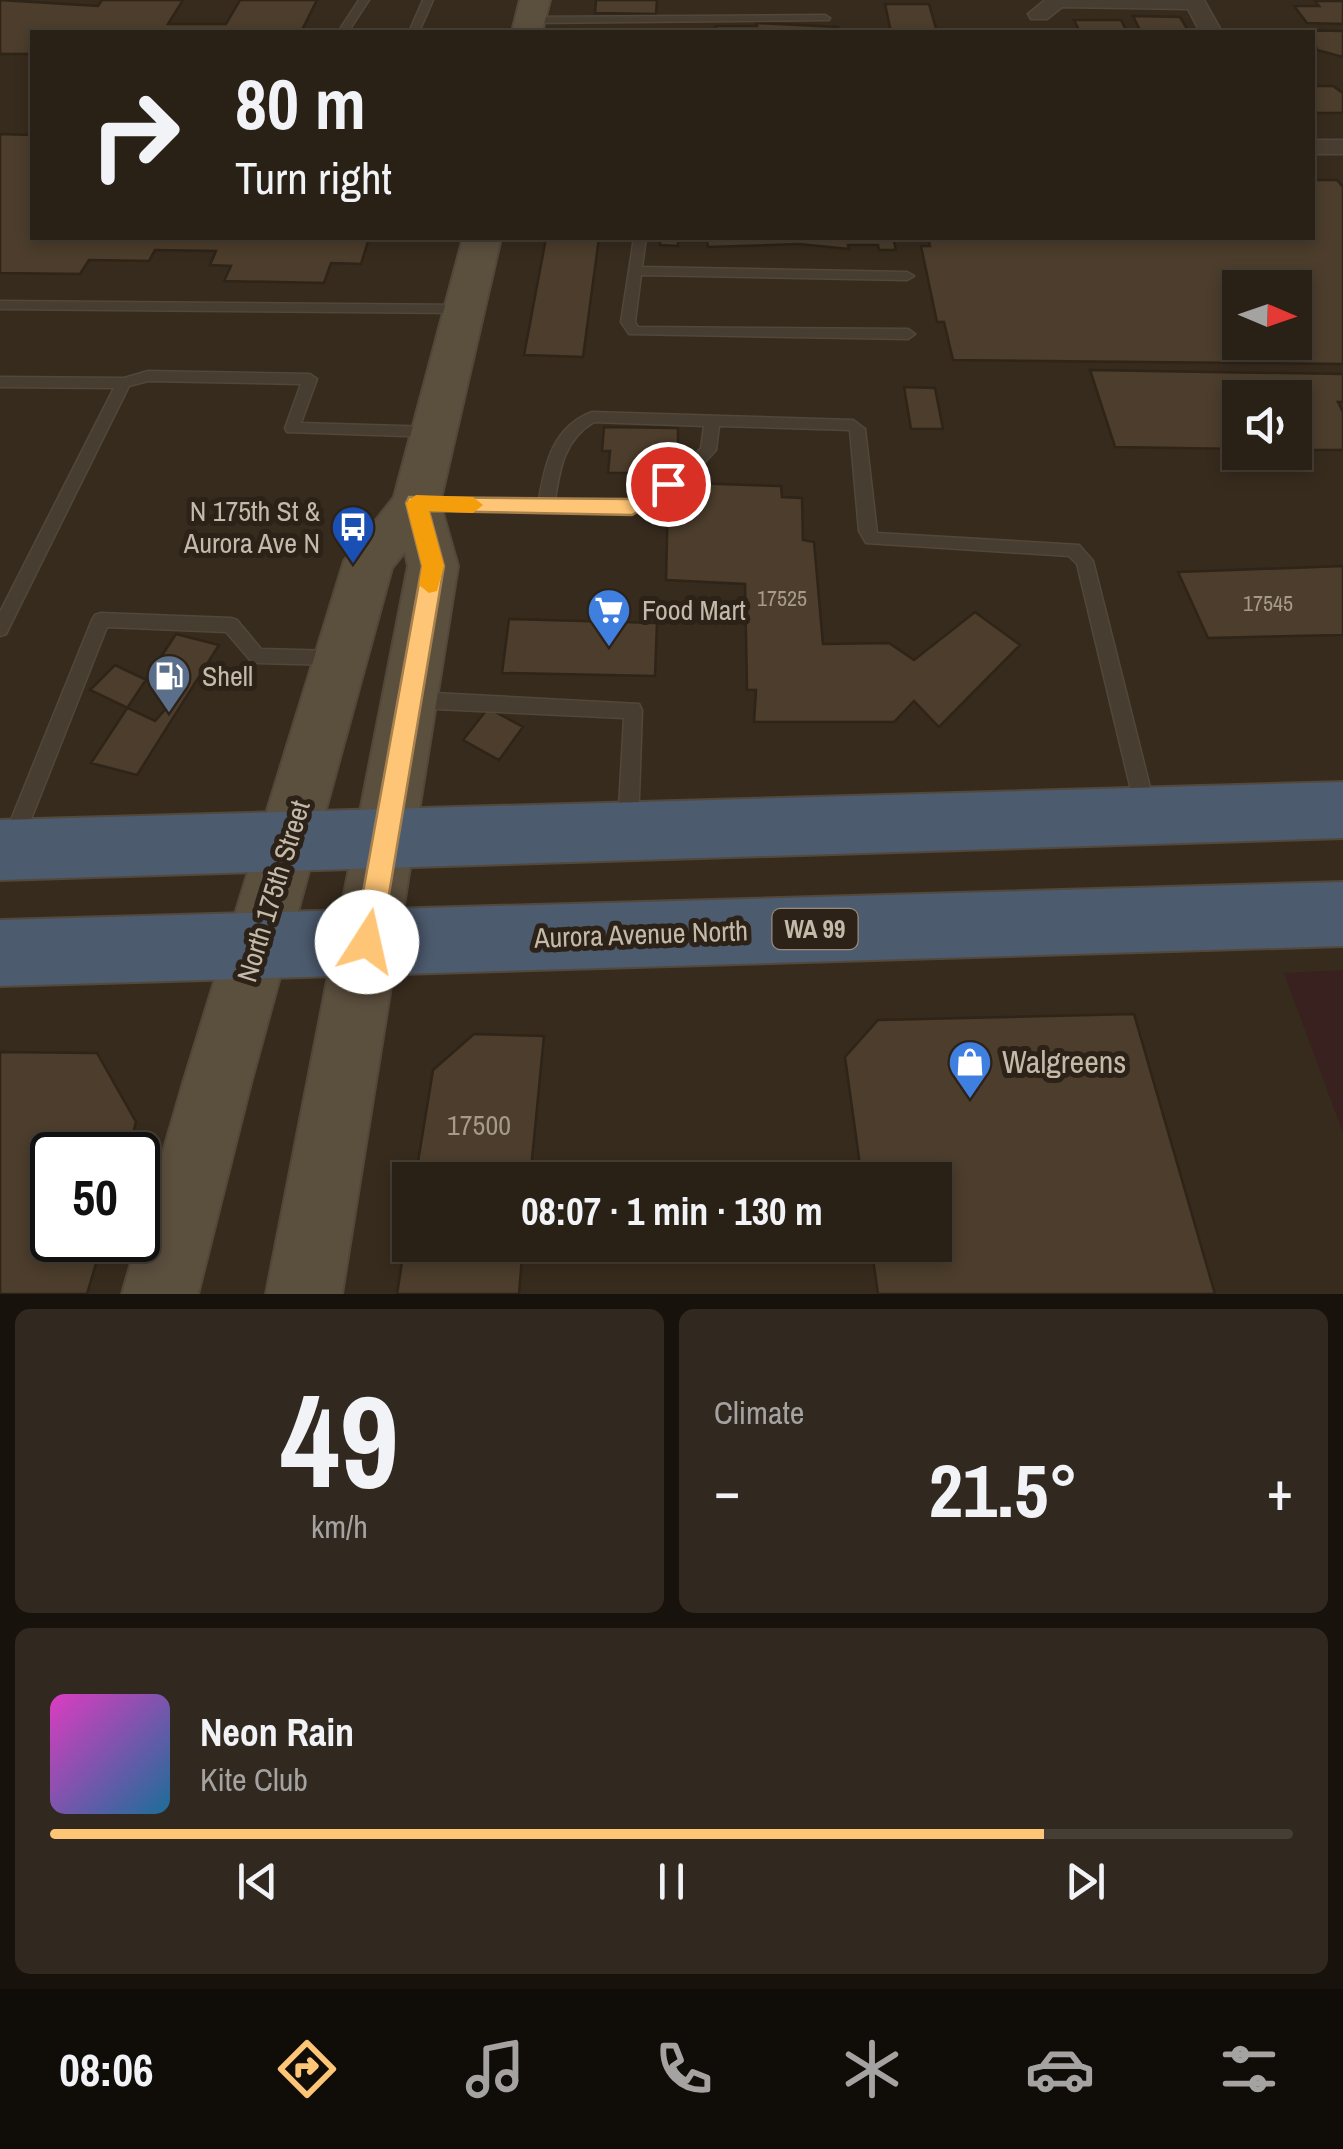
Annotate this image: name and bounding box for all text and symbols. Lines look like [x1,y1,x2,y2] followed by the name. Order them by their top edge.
[235,57,366,151] text: 80 m
[70,70,200,200] icon: right
[235,147,392,208] text: Turn right
[1222,270,1312,360] north arrow
[1222,270,1312,470] map controls
[1222,380,1312,470] button: sound
[626,442,711,527] pin
[641,457,696,512] icon: arrive
[183,492,321,562] place label: N 175th St & Aurora Ave N
[330,504,376,565] bus stop icon: N 175th St & Aurora Ave N
[757,583,807,613] house number: 17525
[586,587,632,648] supermarket icon: Food Mart
[1243,588,1293,618] house number: 17545
[642,591,746,629] place label: Food Mart
[146,653,192,714] fuel station icon: Shell
[202,657,253,695] place label: Shell
[227,796,319,986] street label: North 175th Street
[315,890,419,994] position arrow
[772,909,858,949] road number: WA 99
[532,911,749,957] street label: Aurora Avenue North
[947,1039,993,1100] shop icon: Walgreens
[1002,1040,1126,1083] place label: Walgreens
[447,1106,511,1144] house number: 17500
[30,1132,160,1262] speed limit sign: 50
[521,1186,823,1237] text: 08:07 · 1 min · 130 m
[280,1352,399,1528] text: 49
[714,1391,804,1434] text: Climate
[929,1439,1078,1540] text: 21.5°
[714,1453,740,1527] text: −
[1267,1453,1293,1527] text: +
[311,1505,368,1548] text: km/h
[200,1707,354,1758] text: Neon Rain
[200,1758,308,1801] text: Kite Club
[230,1854,285,1909] icon: previous
[644,1854,699,1909] icon: pause
[1058,1854,1113,1909] icon: next
[272,2034,342,2104] icon: directions
[460,2034,530,2104] icon: music
[649,2034,719,2104] icon: phone
[837,2034,907,2104] icon: climate
[1025,2034,1095,2104] icon: car
[1214,2034,1284,2104] icon: filters
[59,2039,154,2100] text: 08:06

